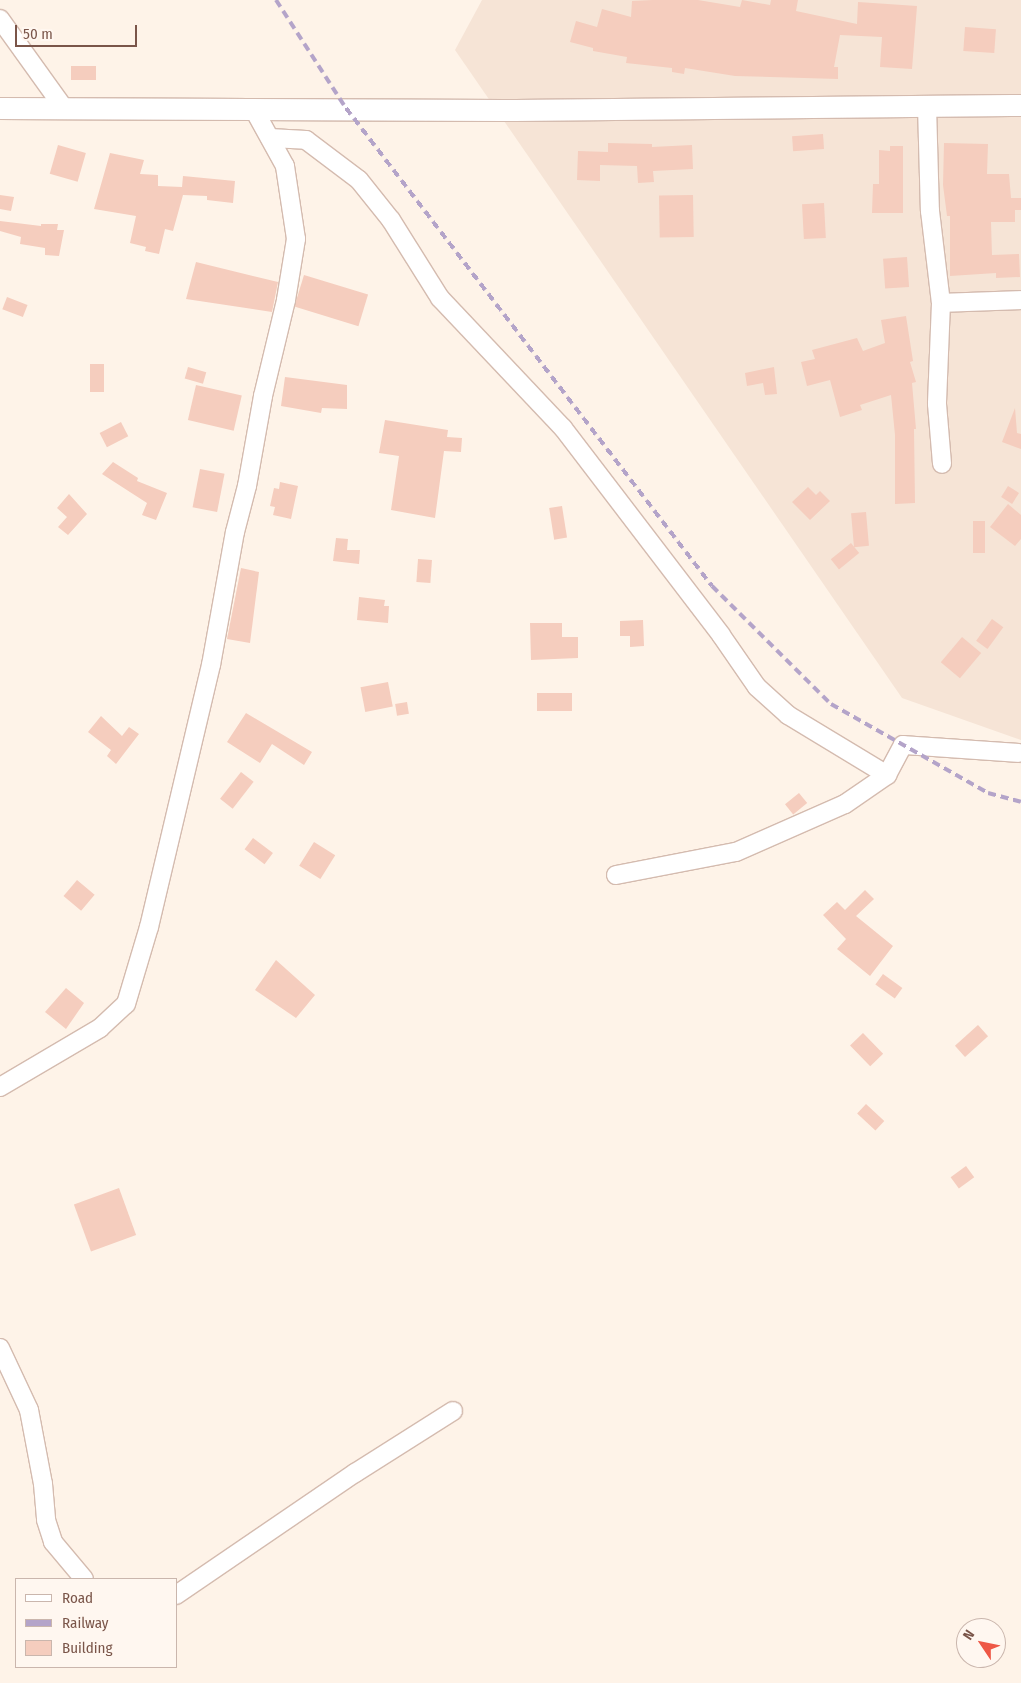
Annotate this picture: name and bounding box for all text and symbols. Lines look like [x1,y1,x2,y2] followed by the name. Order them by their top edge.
[18,15,140,47] scale bar
[23,25,53,43] text: 50 m
[15,1578,178,1668] legend
[62,1589,93,1607] text: Road
[62,1614,109,1632] text: Railway
[956,1618,1006,1668] north arrow
[960,1627,978,1643] text: N
[62,1639,113,1657] text: Building

